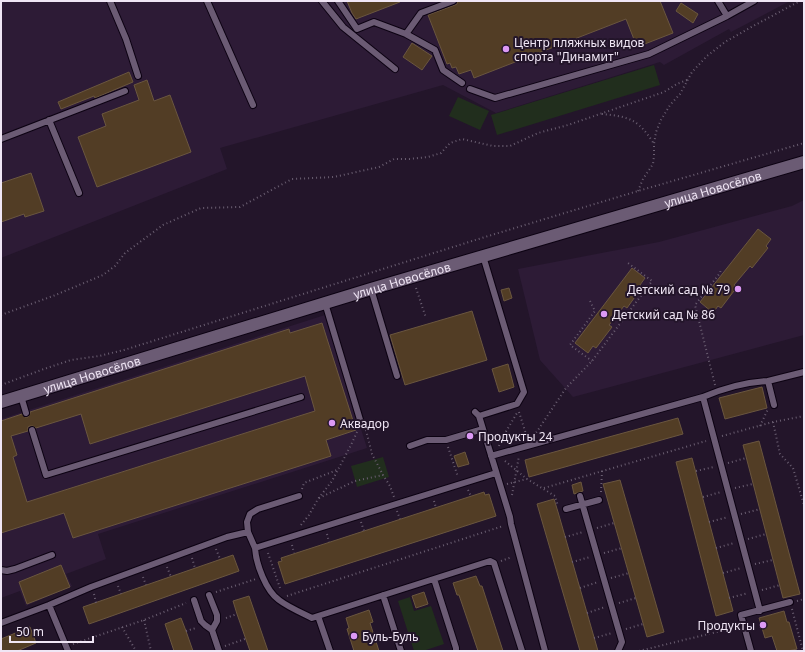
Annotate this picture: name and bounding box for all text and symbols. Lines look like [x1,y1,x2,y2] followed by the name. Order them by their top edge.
[514,34,645,65] place label: Центр пляжных видов спорта "Динамит"
[501,44,511,54] marker: Центр пляжных видов спорта "Динамит"
[662,166,764,211] street label: улица Новосёлов
[351,258,453,302] street label: улица Новосёлов
[627,281,730,298] place label: Детский сад № 79
[733,284,743,294] marker: Детский сад № 79
[612,306,715,323] place label: Детский сад № 86
[599,309,609,319] marker: Детский сад № 86
[41,351,143,397] street label: улица Новосёлов
[340,415,389,432] place label: Аквадор
[327,418,337,428] marker: Аквадор
[478,428,553,445] place label: Продукты 24
[465,431,475,441] marker: Продукты 24
[697,617,755,634] place label: Продукты
[10,618,93,644] scale bar
[758,620,768,630] marker: Продукты
[16,623,44,640] text: 50 m
[362,628,419,645] place label: Буль-Буль
[349,631,359,641] marker: Буль-Буль

